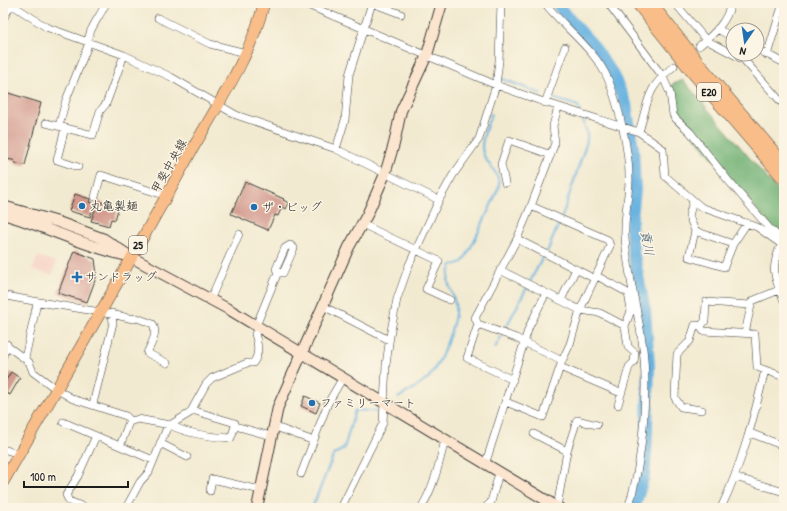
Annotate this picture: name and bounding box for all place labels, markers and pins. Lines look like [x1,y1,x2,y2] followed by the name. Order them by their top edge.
[90,197,138,214] place label: 丸亀製麺
[262,198,322,215] place label: ザ・ビッグ
[77,201,87,211] marker: 丸亀製麺
[249,202,259,212] marker: ザ・ビッグ
[85,268,157,285] place label: サンドラッグ
[72,272,82,282] marker: サンドラッグ
[320,394,416,411] place label: ファミリーマート
[307,398,317,408] marker: ファミリーマート

